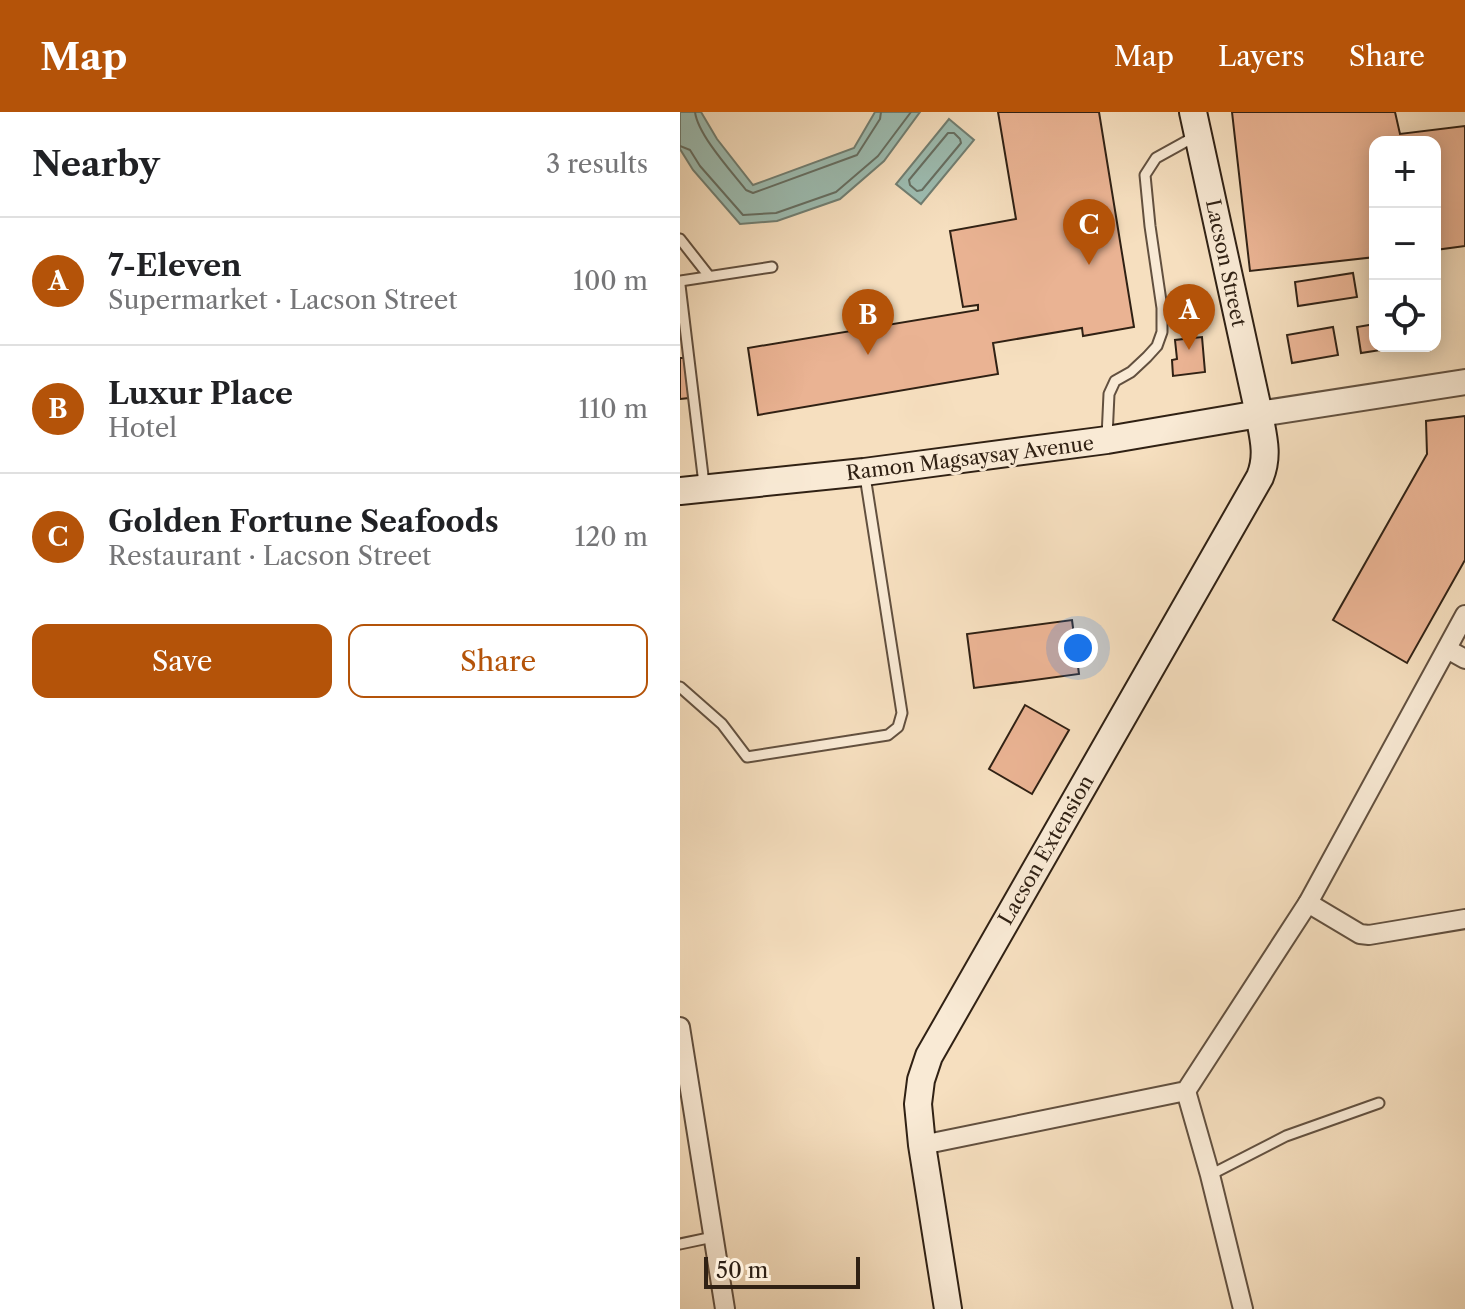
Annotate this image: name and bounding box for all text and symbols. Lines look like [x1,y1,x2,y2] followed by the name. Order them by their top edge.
[40,33,128,80] text: Map
[1114,39,1174,73] text: Map
[1218,39,1305,73] text: Layers
[1349,39,1425,73] text: Share
[1369,136,1441,352] map controls
[1369,136,1441,208] button: +
[32,143,160,185] text: Nearby
[546,148,648,180] text: 3 results
[1201,197,1251,329] street label: Lacson Street
[1063,199,1115,265] pin: C
[1369,208,1441,280] button: −
[108,247,242,284] text: 7-Eleven
[48,265,68,297] text: A
[573,265,648,297] text: 100 m
[1369,280,1441,352] button: locate
[108,284,457,316] text: Supermarket · Lacson Street
[1163,284,1215,350] pin: A
[842,289,894,355] pin: B
[108,375,293,412] text: Luxur Place
[48,393,68,425] text: B
[579,393,648,425] text: 110 m
[108,412,177,444] text: Hotel
[845,431,1095,485] street label: Ramon Magsaysay Avenue
[108,503,499,540] text: Golden Fortune Seafoods
[48,521,68,553] text: C
[574,521,648,553] text: 120 m
[108,540,431,572] text: Restaurant · Lacson Street
[32,624,332,698] button: Save
[348,624,648,698] button: Share
[1058,628,1098,668] your location
[993,770,1099,929] street label: Lacson Extension
[704,1253,860,1289] scale bar
[716,1257,768,1284] text: 50 m

